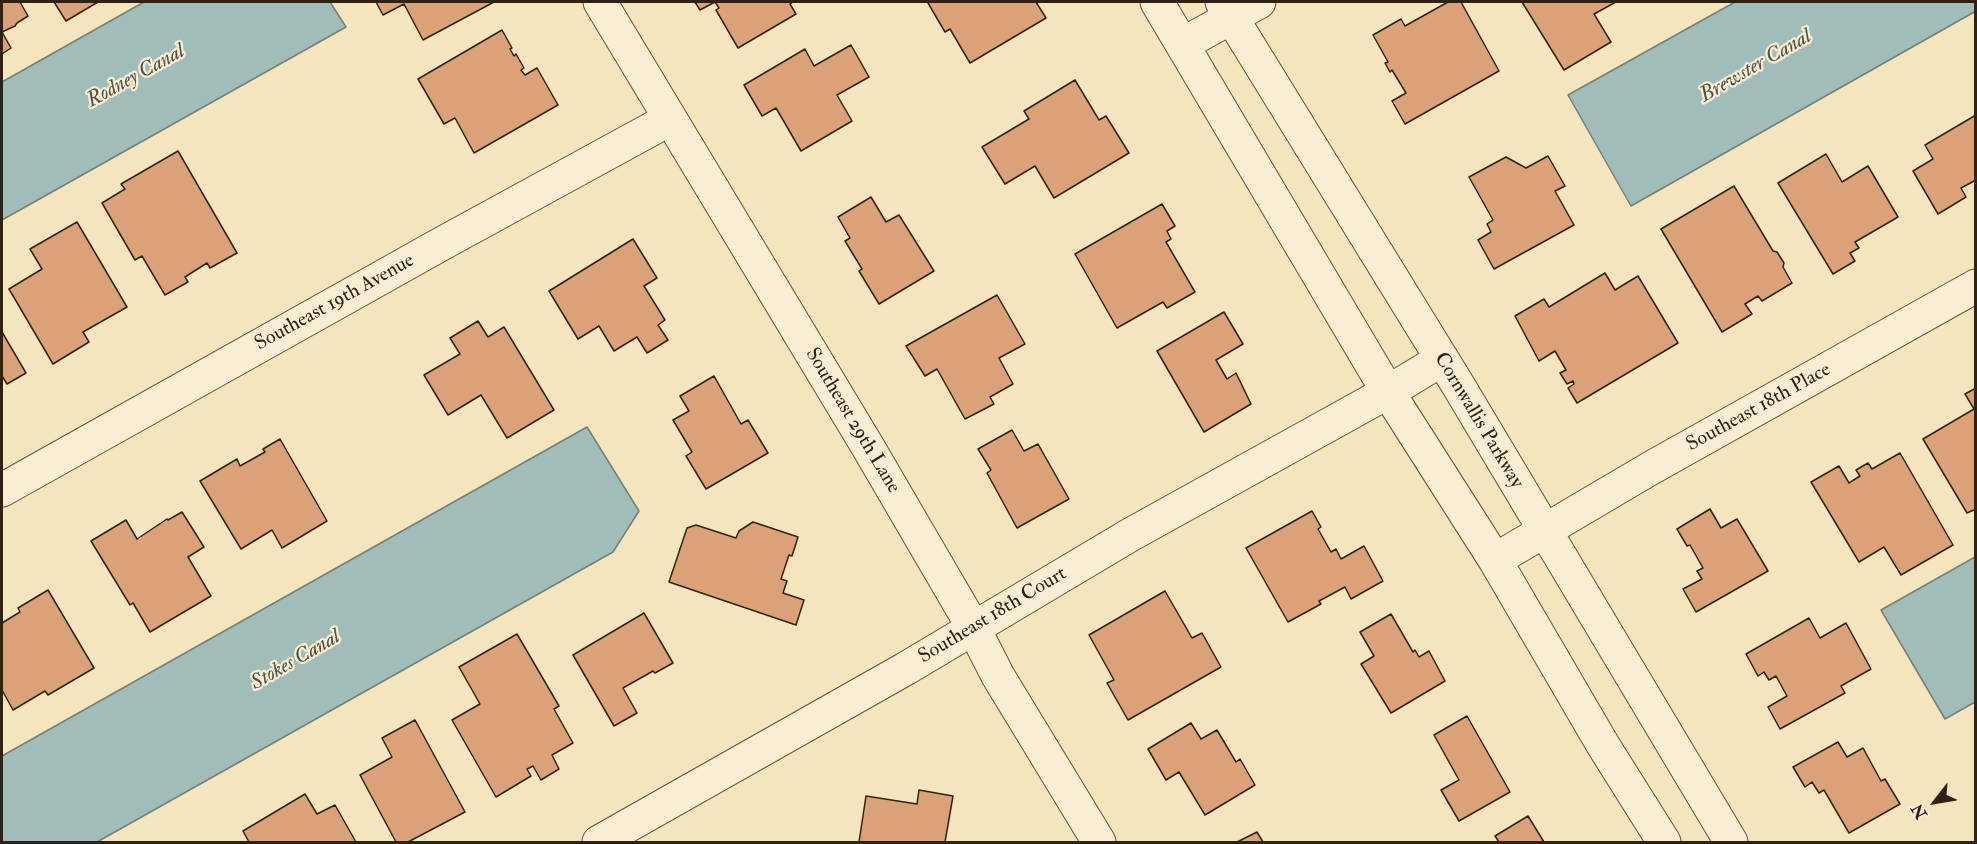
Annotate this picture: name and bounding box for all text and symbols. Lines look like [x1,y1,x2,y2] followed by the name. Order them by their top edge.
[1696,25,1816,109] water label: Brewster Canal
[83,40,189,114] water label: Rodney Canal
[251,249,419,357] street label: Southeast 19th Avenue
[799,344,905,498] street label: Southeast 29th Lane
[1428,349,1528,493] street label: Cornwallis Parkway
[1683,358,1835,458] street label: Southeast 18th Place
[915,562,1071,670] street label: Southeast 18th Court
[247,625,345,697] water label: Stokes Canal
[1905,772,1965,832] north arrow
[1907,800,1932,823] text: N

